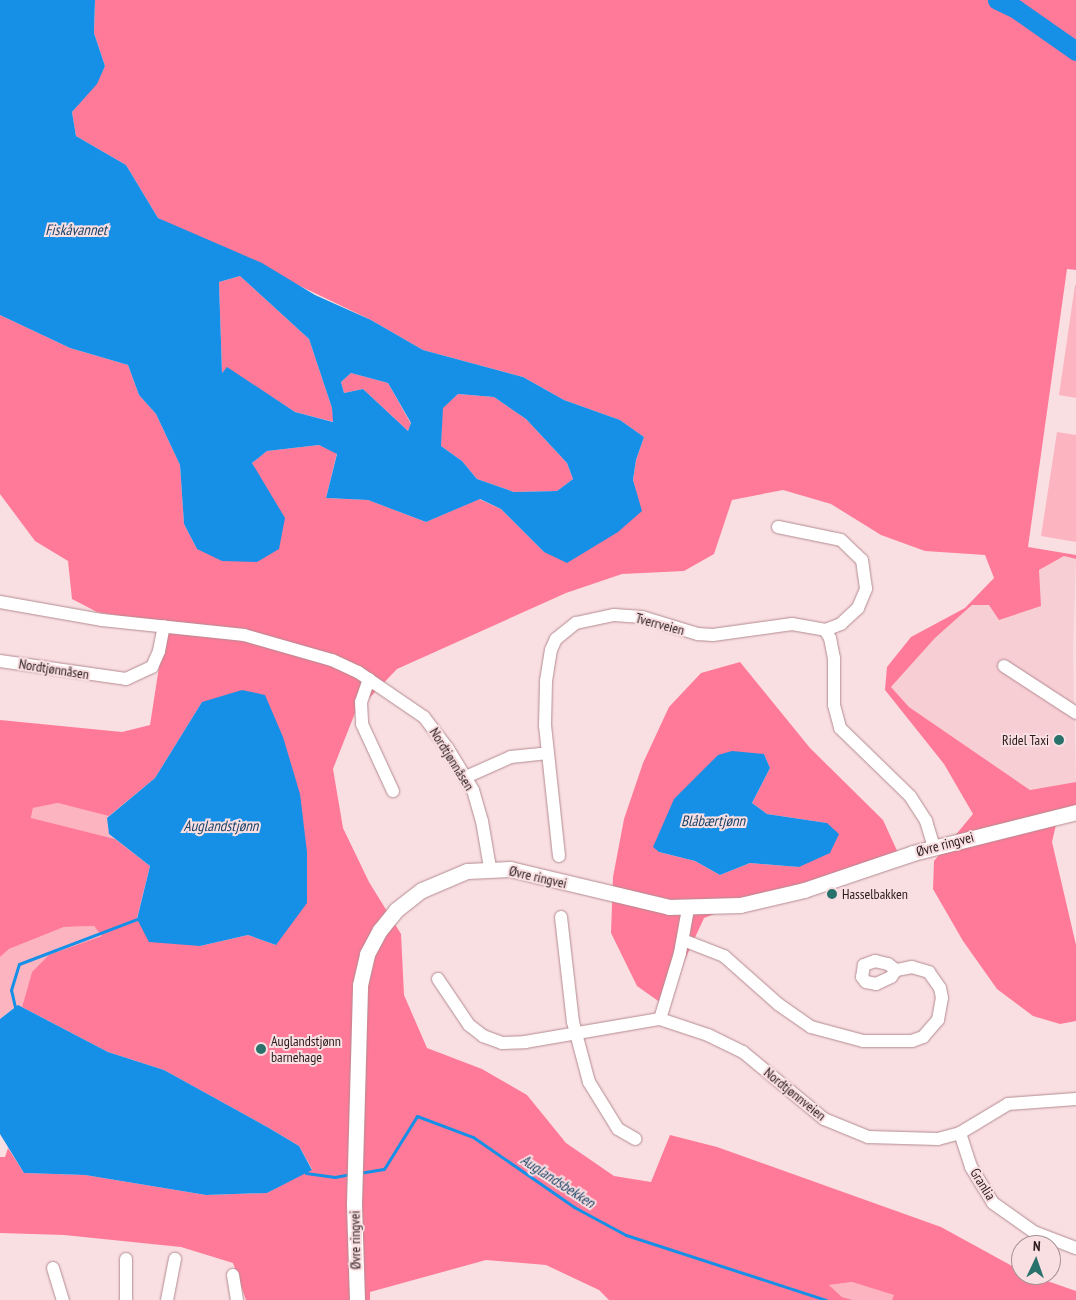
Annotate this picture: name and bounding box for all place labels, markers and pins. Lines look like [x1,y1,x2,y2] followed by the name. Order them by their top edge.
[1002,732,1049,748] place label: Ridel Taxi
[1053,734,1065,746] marker: Ridel Taxi
[842,886,908,902] place label: Hasselbakken
[826,888,838,900] marker: Hasselbakken
[271,1033,341,1066] place label: Auglandstjønn barnehage
[255,1043,267,1055] marker: Auglandstjønn barnehage

